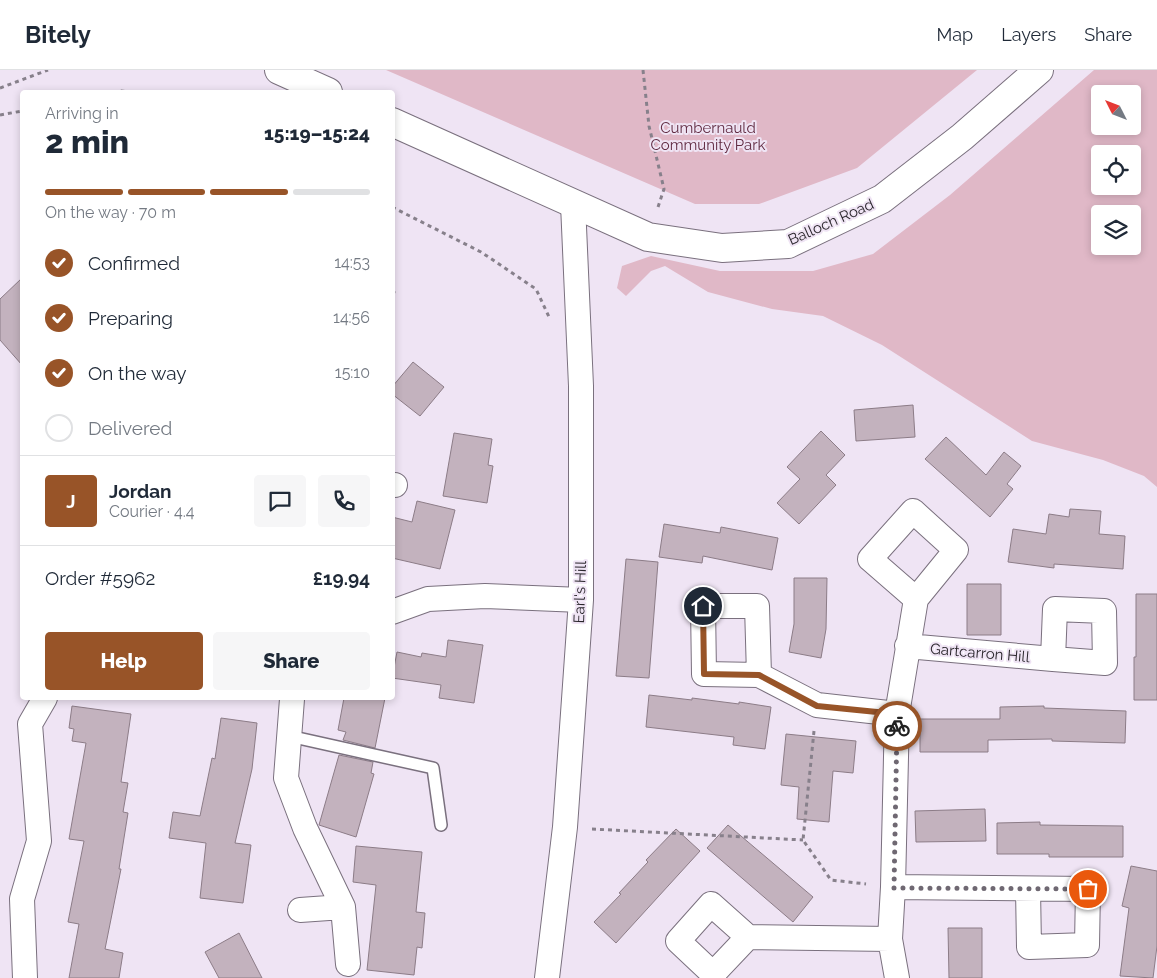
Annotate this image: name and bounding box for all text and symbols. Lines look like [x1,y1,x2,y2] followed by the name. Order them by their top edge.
[25,20,91,49] text: Bitely
[937,24,973,45] text: Map
[1001,24,1056,45] text: Layers
[1084,24,1132,45] text: Share
[1091,85,1141,135] north arrow
[1091,85,1141,255] map controls
[45,104,119,123] text: Arriving in
[651,119,766,154] park label: Cumbernauld Community Park
[264,122,370,144] text: 15:19–15:24
[45,123,129,160] text: 2 min
[1091,145,1141,195] button: locate
[785,195,877,249] street label: Balloch Road
[45,203,176,222] text: On the way · 70 m
[1091,205,1141,255] button: layers
[45,249,73,277] icon: check
[88,252,180,274] text: Confirmed
[334,253,370,272] text: 14:53
[45,304,73,332] icon: check
[88,307,173,329] text: Preparing
[333,308,370,327] text: 14:56
[45,359,73,387] icon: check
[88,362,187,384] text: On the way
[335,363,370,382] text: 15:10
[88,417,172,439] text: Delivered
[254,475,306,527] button: chat
[318,475,370,527] button: phone
[109,480,172,502] text: Jordan
[66,490,76,512] text: J
[109,502,194,521] text: Courier · 4.4
[570,559,590,624] street label: Earl's Hill
[45,567,155,589] text: Order #5962
[313,567,370,589] text: £19.94
[682,585,724,627] pin
[689,592,717,620] icon: home
[45,632,203,690] button: Help
[213,632,370,690] button: Share
[930,640,1031,666] street label: Gartcarron Hill
[872,701,922,751] courier
[883,712,911,740] icon: bike
[1067,868,1109,910] pin
[1074,875,1102,903] icon: bag

